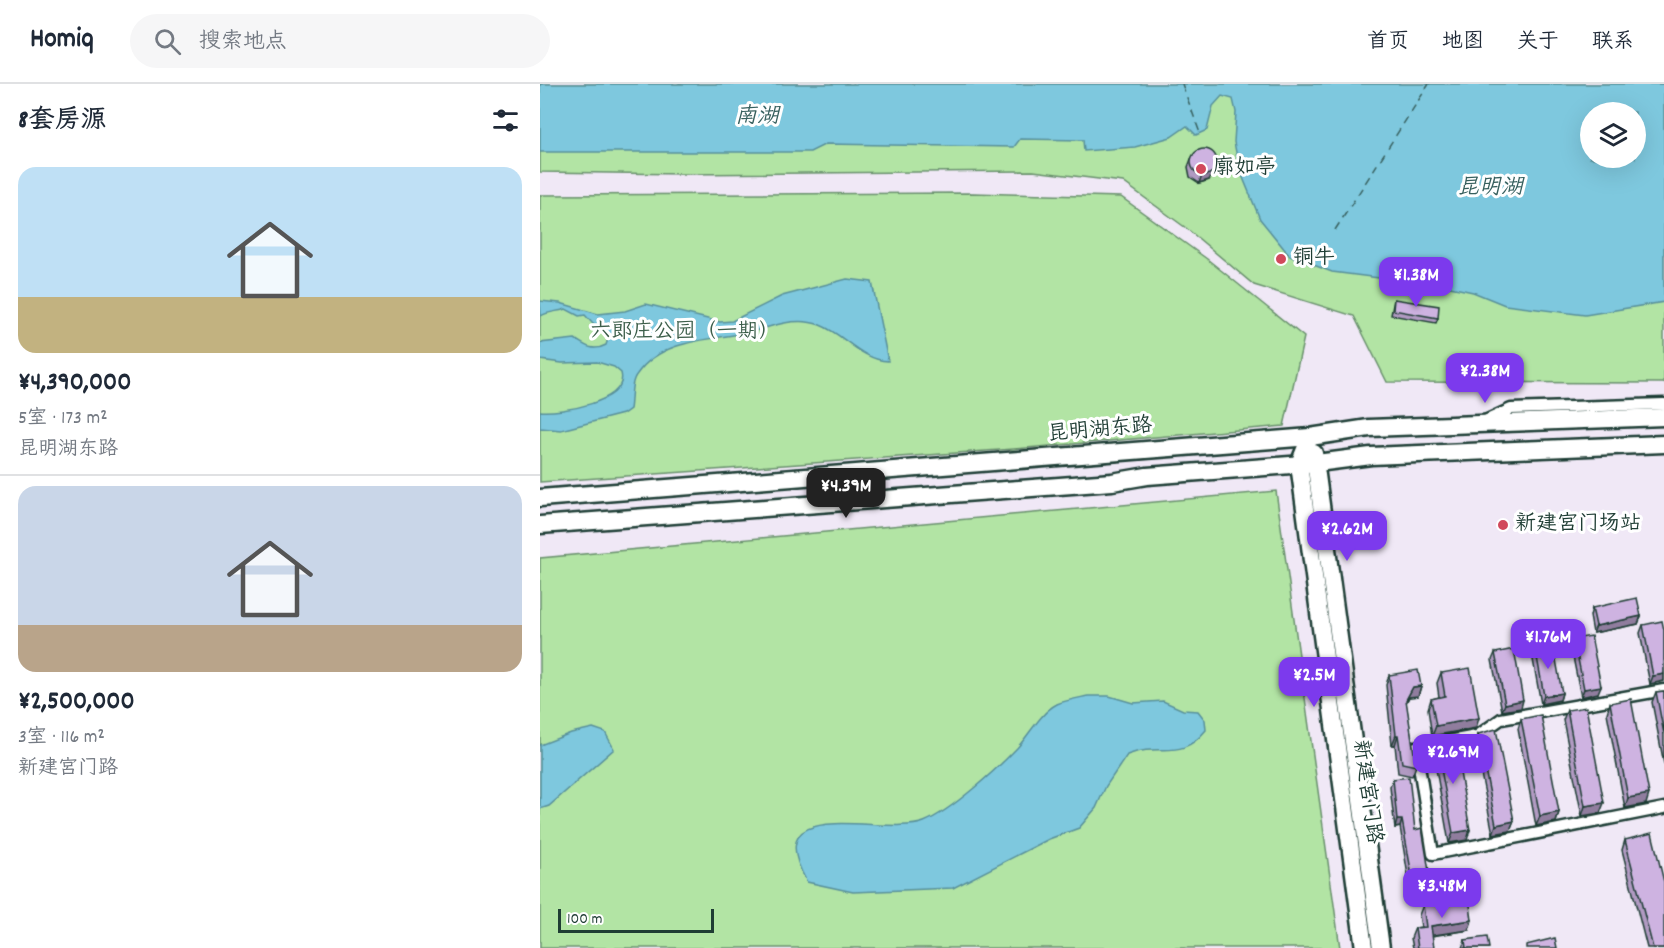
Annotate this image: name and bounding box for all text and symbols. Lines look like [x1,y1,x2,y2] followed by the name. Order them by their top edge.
[130,14,550,68] search box
[30,21,94,61] text: Homiq
[151,25,184,58] icon: search
[199,27,287,58] text: 搜索地点
[1367,28,1409,58] text: 首页
[1442,28,1484,58] text: 地图
[1517,28,1559,58] text: 关于
[1592,28,1634,58] text: 联系
[735,102,781,133] water label: 南湖
[1580,102,1646,168] map controls
[1580,102,1646,168] button: layers
[18,103,106,140] text: 8套房源
[489,104,522,137] icon: filters
[1213,154,1276,184] place label: 廓如亭
[1194,162,1208,176] marker: 廓如亭
[1457,173,1525,204] water label: 昆明湖
[216,206,324,314] icon: home
[1293,244,1335,274] place label: 铜牛
[1274,252,1288,266] marker: 铜牛
[1367,257,1465,308] pin: ¥1.38M
[1393,262,1439,290] text: ¥1.38M
[591,318,780,348] park label: 六郎庄公园（一期）
[1436,353,1534,404] pin: ¥2.38M
[1460,358,1510,386] text: ¥2.38M
[18,365,131,402] text: ¥4,390,000
[18,405,108,433] text: 5室 · 173 m²
[1046,411,1154,451] street label: 昆明湖东路
[18,436,118,464] text: 昆明湖东路
[797,468,895,519] pin: ¥4.39M
[820,473,872,501] text: ¥4.39M
[1515,510,1641,540] place label: 新建宫门场站
[1298,511,1396,562] pin: ¥2.62M
[1321,516,1373,544] text: ¥2.62M
[1496,518,1510,532] marker: 新建宫门场站
[216,525,324,633] icon: home
[1499,619,1597,670] pin: ¥1.76M
[1525,624,1571,652] text: ¥1.76M
[1272,657,1356,708] pin: ¥2.5M
[1293,662,1335,690] text: ¥2.5M
[18,684,135,721] text: ¥2,500,000
[18,724,105,752] text: 3室 · 116 m²
[1404,734,1502,785] pin: ¥2.69M
[1344,738,1388,846] street label: 新建宫门路
[1427,739,1479,767] text: ¥2.69M
[18,755,118,783] text: 新建宫门路
[1393,868,1491,919] pin: ¥3.48M
[1417,873,1467,901] text: ¥3.48M
[558,906,714,934] scale bar
[567,908,603,931] text: 100 m

